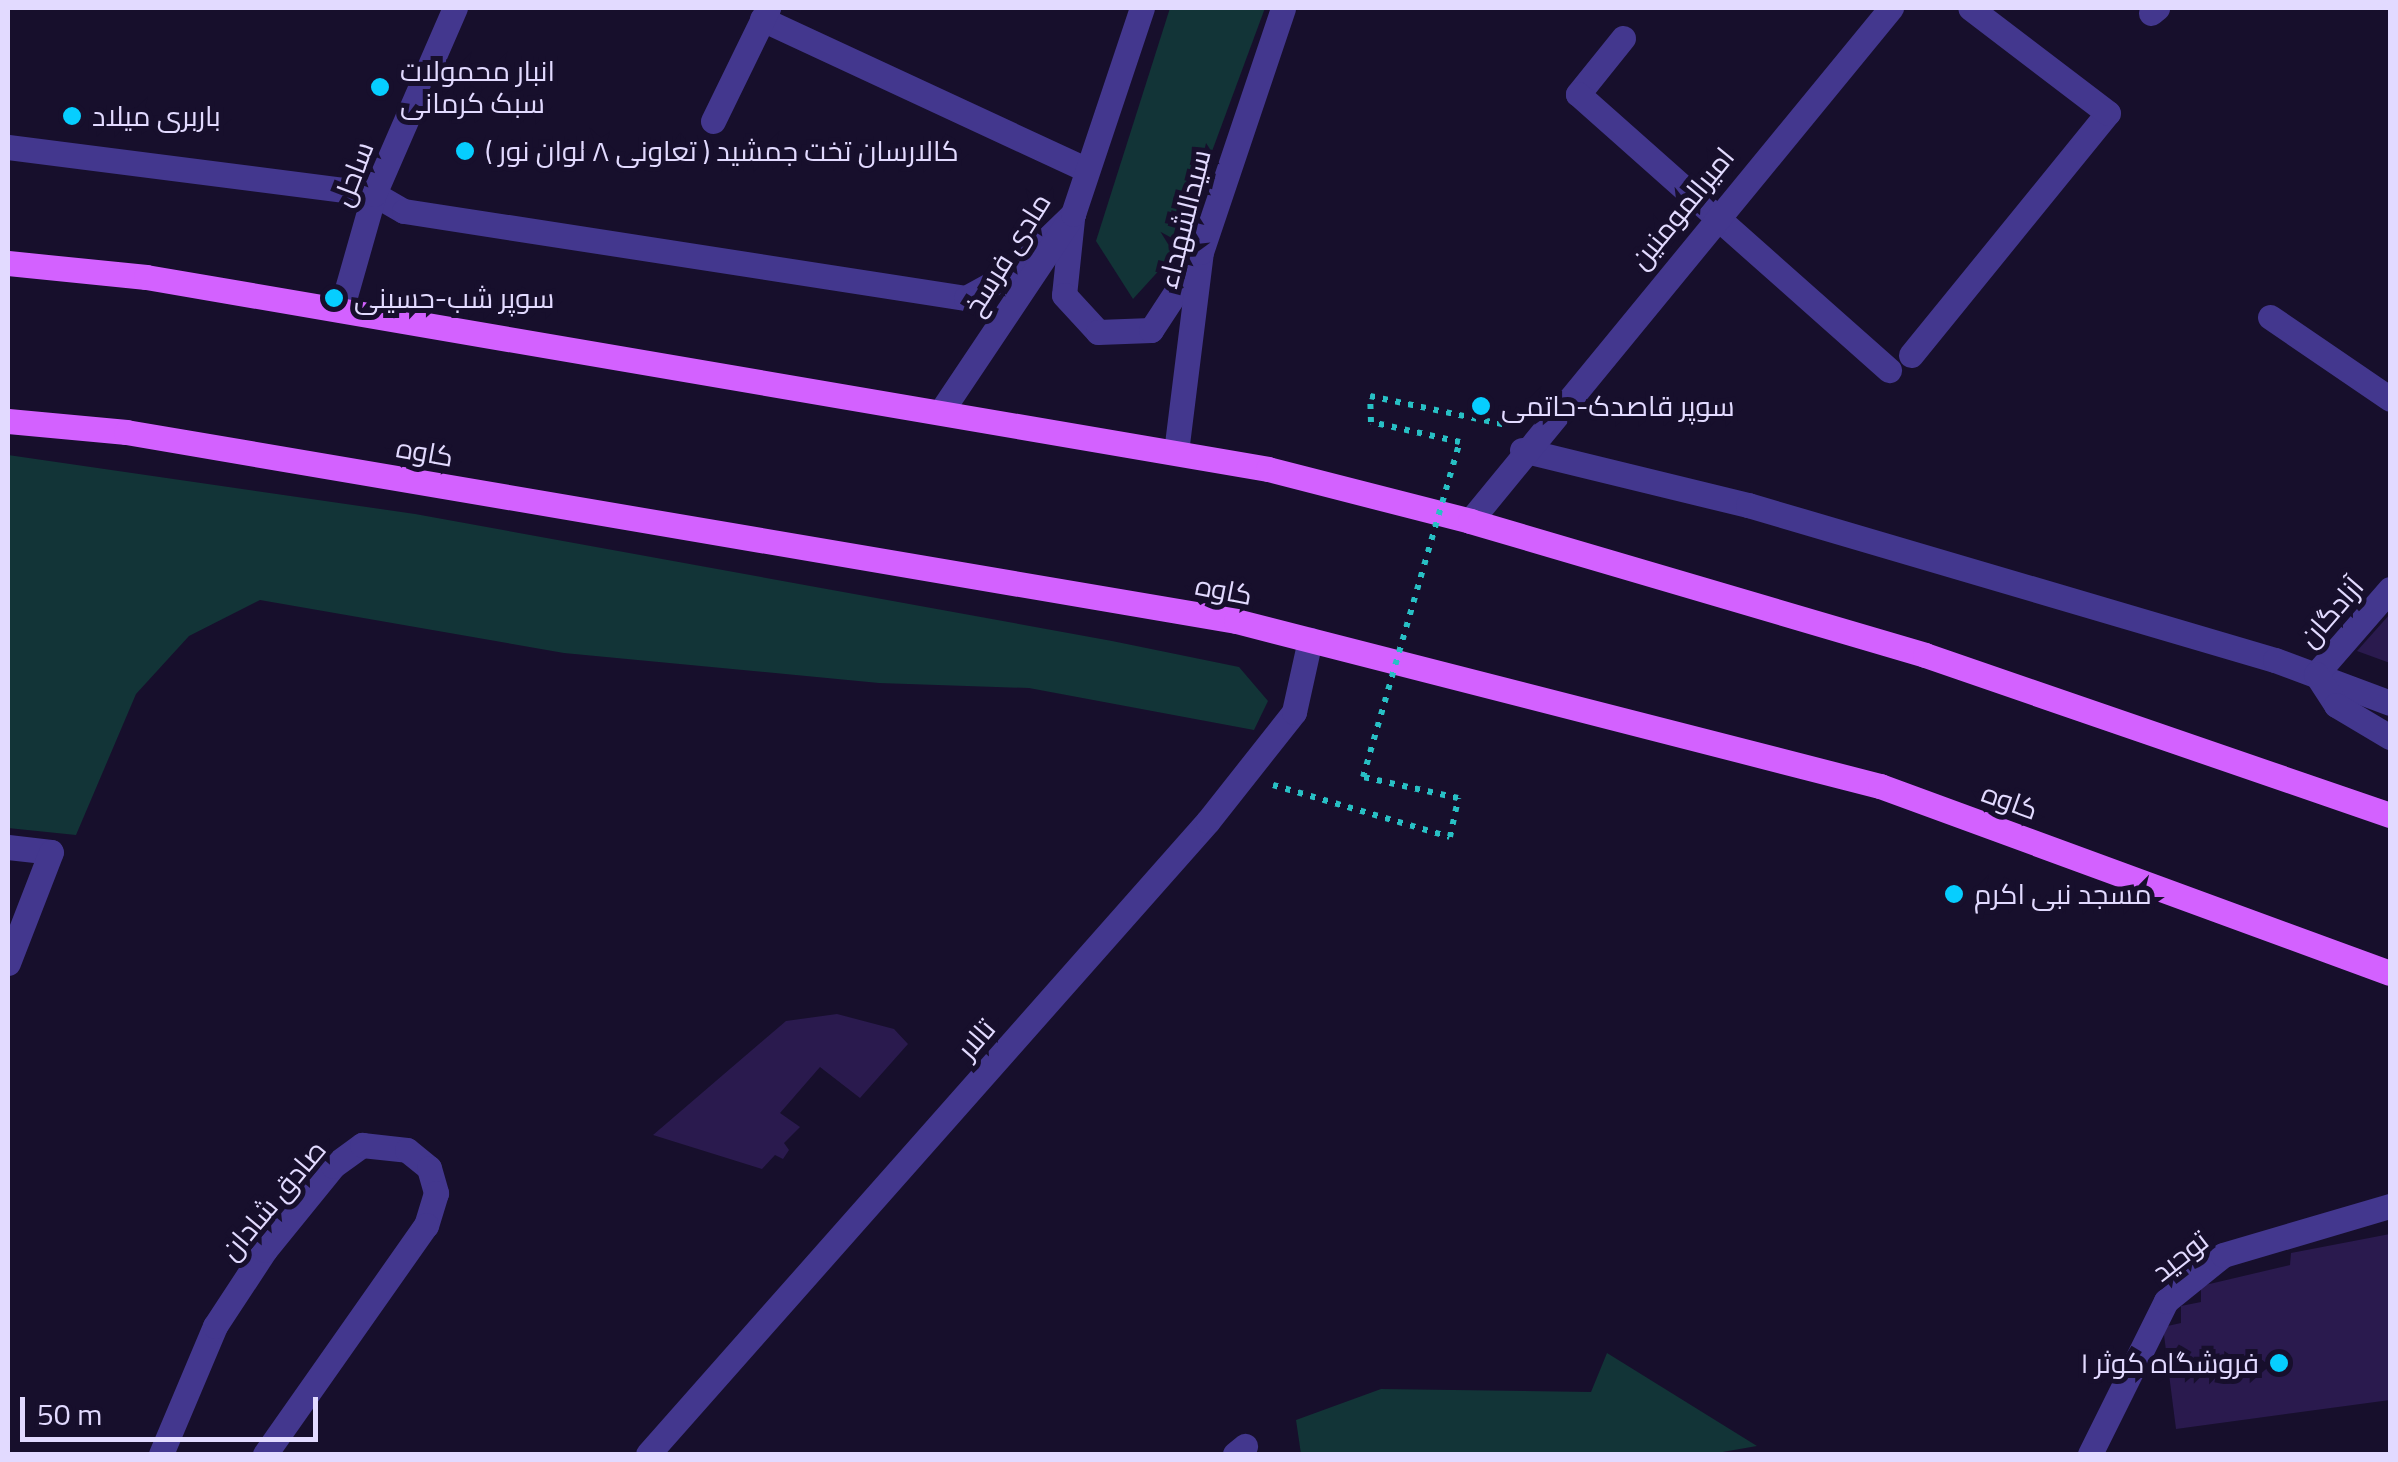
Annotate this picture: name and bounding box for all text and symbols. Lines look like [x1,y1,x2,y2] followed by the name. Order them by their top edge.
[400,54,555,120] place label: انبار محمولات سبک کرمانی
[369,76,391,98] marker: انبار محمولات سبک کرمانی
[92,99,221,133] place label: باربری میلاد
[61,105,83,127] marker: باربری میلاد
[485,134,959,168] place label: کالارسان تخت جمشید ( تعاونی ۸ لوان نور )
[325,137,381,211] street label: ساحل
[454,140,476,162] marker: کالارسان تخت جمشید ( تعاونی ۸ لوان نور )
[1623,141,1741,275] street label: امیرالمومنین
[1151,146,1217,292] street label: سیدالشهداء
[956,187,1058,321] street label: مادی فرسخ
[354,281,555,315] place label: سوپر شب-حسینی
[323,287,345,309] marker: سوپر شب-حسینی
[1501,389,1735,423] place label: سوپر قاصدک-حاتمی
[1470,395,1492,417] marker: سوپر قاصدک-حاتمی
[394,430,456,474] street label: کاوه
[1193,568,1255,612] street label: کاوه
[2292,570,2370,654] street label: آزادگان
[1977,775,2043,827] street label: کاوه
[1974,877,2152,911] place label: مسجد نبی اکرم
[1943,883,1965,905] marker: مسجد نبی اکرم
[950,1012,1002,1066] street label: تالار
[213,1133,333,1267] street label: صادق شادان
[2145,1224,2215,1288] street label: توحید
[2080,1346,2259,1380] place label: فروشگاه کوثر ۱
[2268,1352,2290,1374] marker: فروشگاه کوثر ۱
[25,1377,322,1439] scale bar
[37,1391,102,1437] text: 50 m

